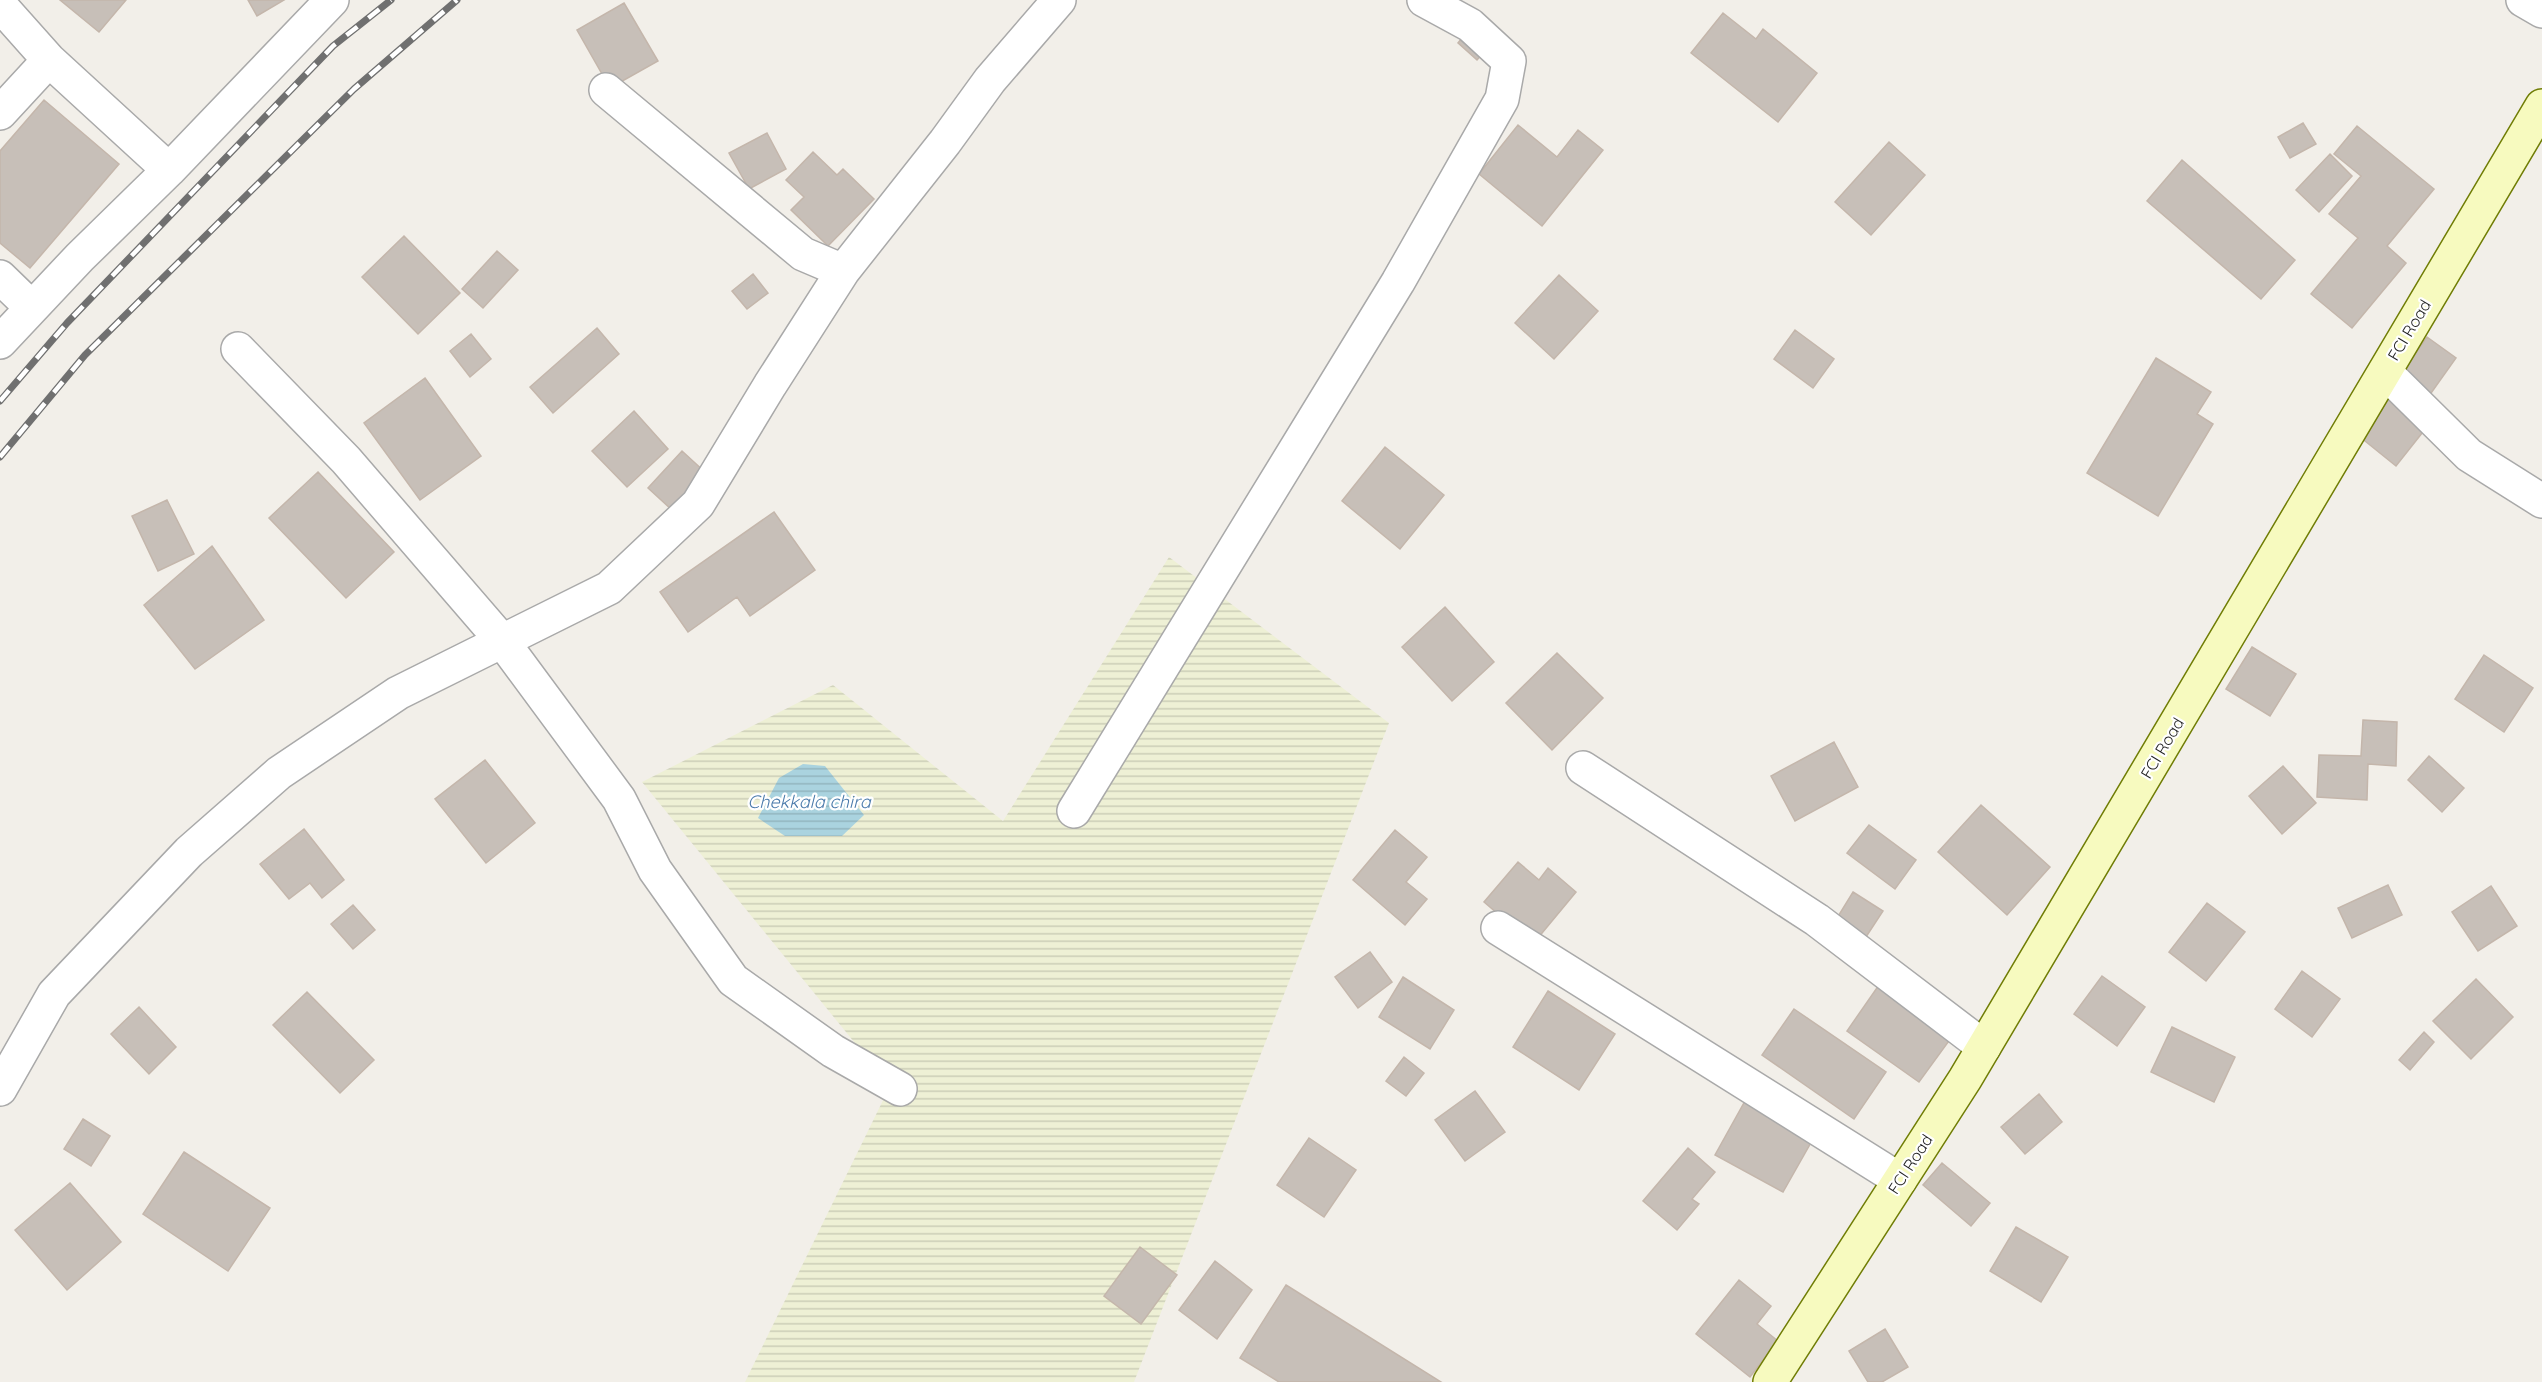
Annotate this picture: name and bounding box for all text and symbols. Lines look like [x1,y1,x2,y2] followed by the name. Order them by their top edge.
[2383,296,2435,364] street label: FCI Road
[2136,714,2188,782] street label: FCI Road
[747,790,872,813] water label: Chekkala chira
[1883,1130,1937,1198] street label: FCI Road

